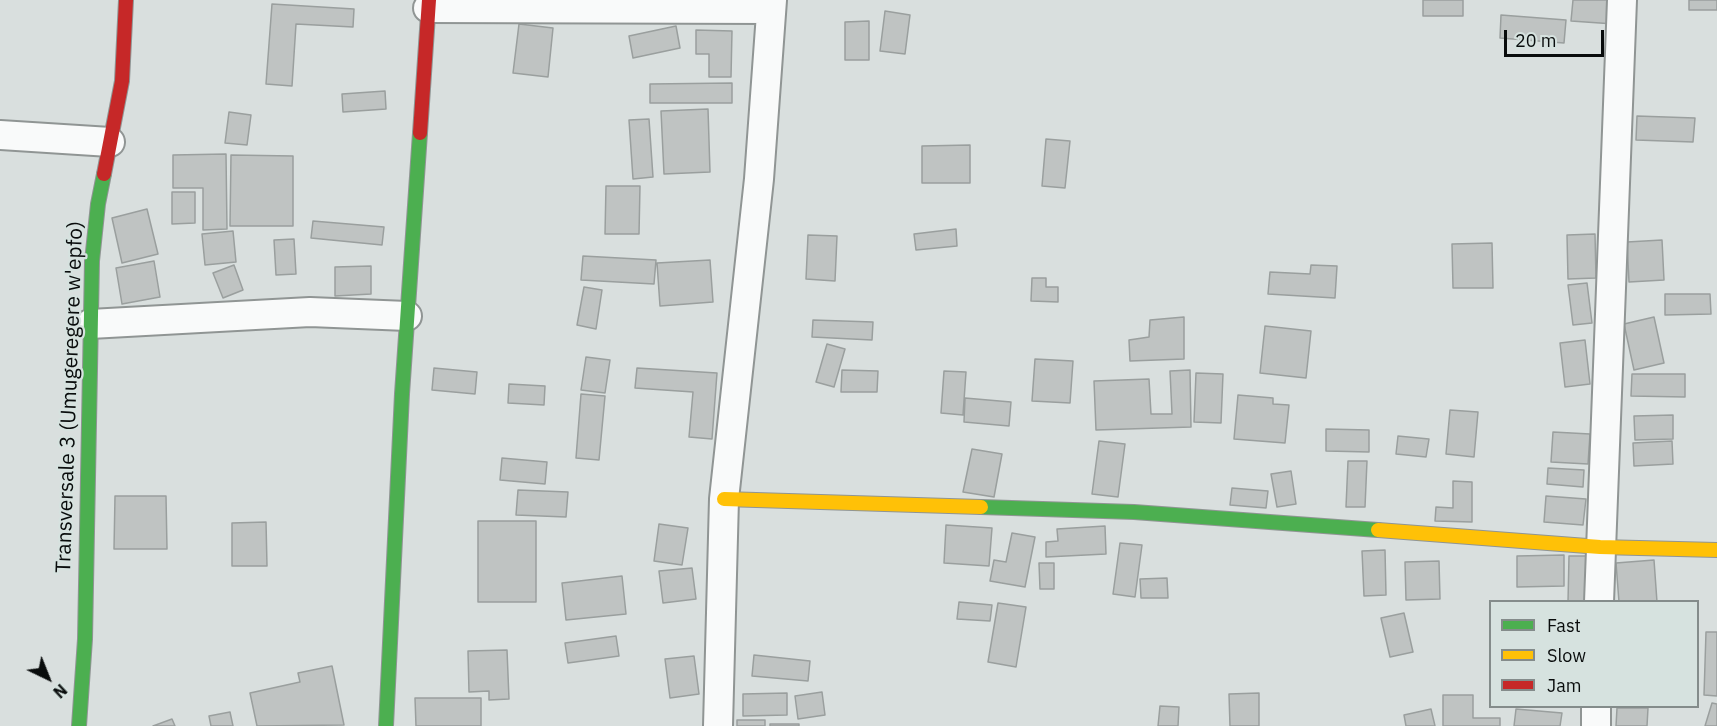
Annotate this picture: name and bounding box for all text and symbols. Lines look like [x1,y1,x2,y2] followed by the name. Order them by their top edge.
[1507,18,1608,56] scale bar
[1515,29,1557,52] text: 20 m
[51,220,89,574] street label: Transversale 3 (Umugeregere w'epfo)
[1489,600,1699,708] legend
[1547,614,1581,637] text: Fast
[1547,644,1586,667] text: Slow
[18,648,78,708] north arrow
[1547,674,1582,697] text: Jam
[49,680,71,702] text: N

